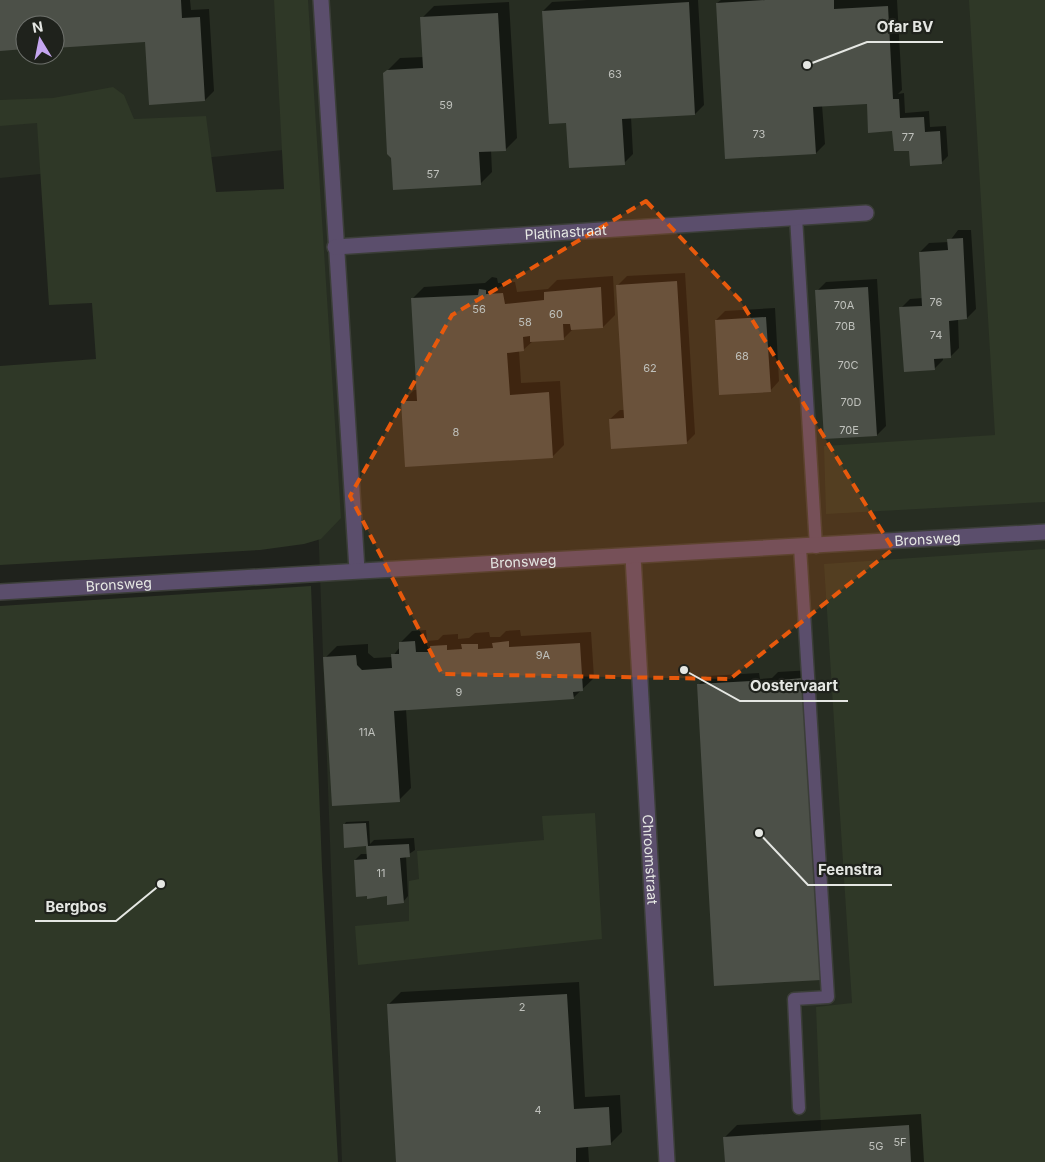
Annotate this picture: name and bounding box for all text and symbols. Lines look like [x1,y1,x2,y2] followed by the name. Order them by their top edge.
[867,12,943,42] callout: Ofar BV
[15,15,65,65] north arrow
[31,17,44,36] text: N
[877,17,933,36] text: Ofar BV
[608,67,622,81] house number: 63
[439,98,453,112] house number: 59
[753,127,766,141] house number: 73
[902,130,914,144] house number: 77
[427,167,439,181] house number: 57
[524,221,607,243] street label: Platinastraat
[930,295,943,309] house number: 76
[834,298,855,312] house number: 70A
[472,302,486,316] house number: 56
[549,307,563,321] house number: 60
[518,315,532,329] house number: 58
[835,319,855,333] house number: 70B
[930,328,942,342] house number: 74
[735,349,749,363] house number: 68
[837,358,859,372] house number: 70C
[643,361,657,375] house number: 62
[841,395,862,409] house number: 70D
[839,423,859,437] house number: 70E
[453,425,460,439] house number: 8
[894,528,961,549] street label: Bronsweg
[490,551,557,571] street label: Bronsweg
[85,573,152,594] street label: Bronsweg
[536,648,551,662] house number: 9A
[740,671,848,701] callout: Oostervaart
[750,676,838,695] text: Oostervaart
[456,685,463,699] house number: 9
[359,725,376,739] house number: 11A
[640,814,662,905] street label: Chroomstraat
[808,855,892,885] callout: Feenstra
[818,860,882,879] text: Feenstra
[377,866,385,880] house number: 11
[35,891,116,921] callout: Bergbos
[45,897,107,916] text: Bergbos
[519,1000,525,1014] house number: 2
[534,1103,542,1117] house number: 4
[893,1135,907,1149] house number: 5F
[869,1139,883,1153] house number: 5G

